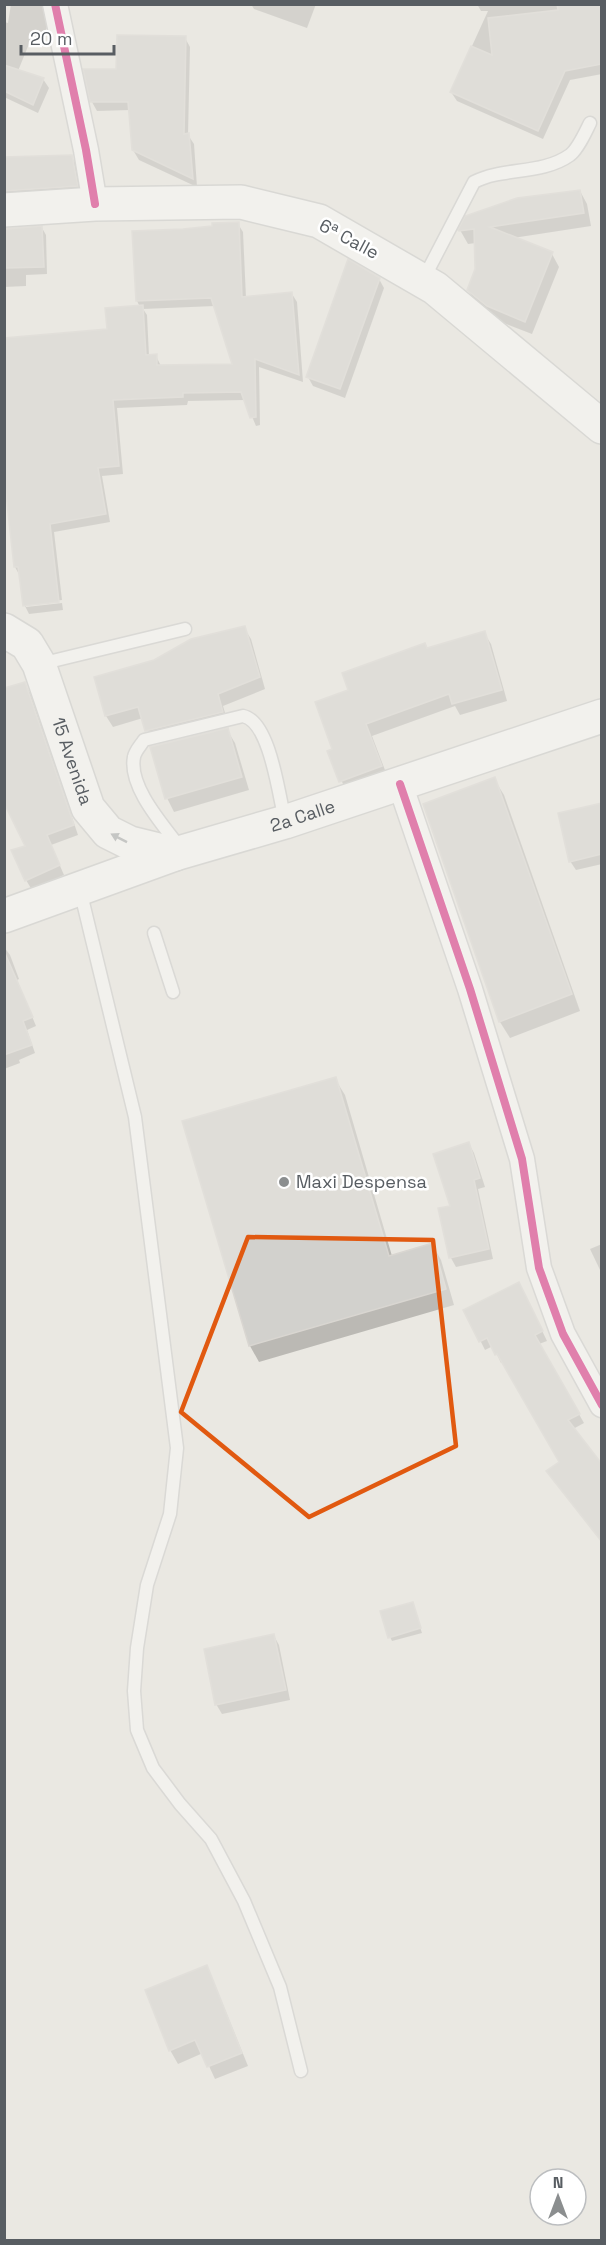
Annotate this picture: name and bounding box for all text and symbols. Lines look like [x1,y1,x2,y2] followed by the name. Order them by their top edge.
[21,18,114,56] scale bar
[30,27,73,50] text: 20 m
[315,213,383,264] street label: 6ª Calle
[47,714,98,808] street label: 15 Avenida
[267,794,338,837] street label: 2a Calle
[111,833,128,843] one-way arrow
[296,1170,427,1193] place label: Maxi Despensa
[277,1175,291,1189] marker: Maxi Despensa
[528,2167,588,2227] north arrow
[553,2172,563,2193] text: N

